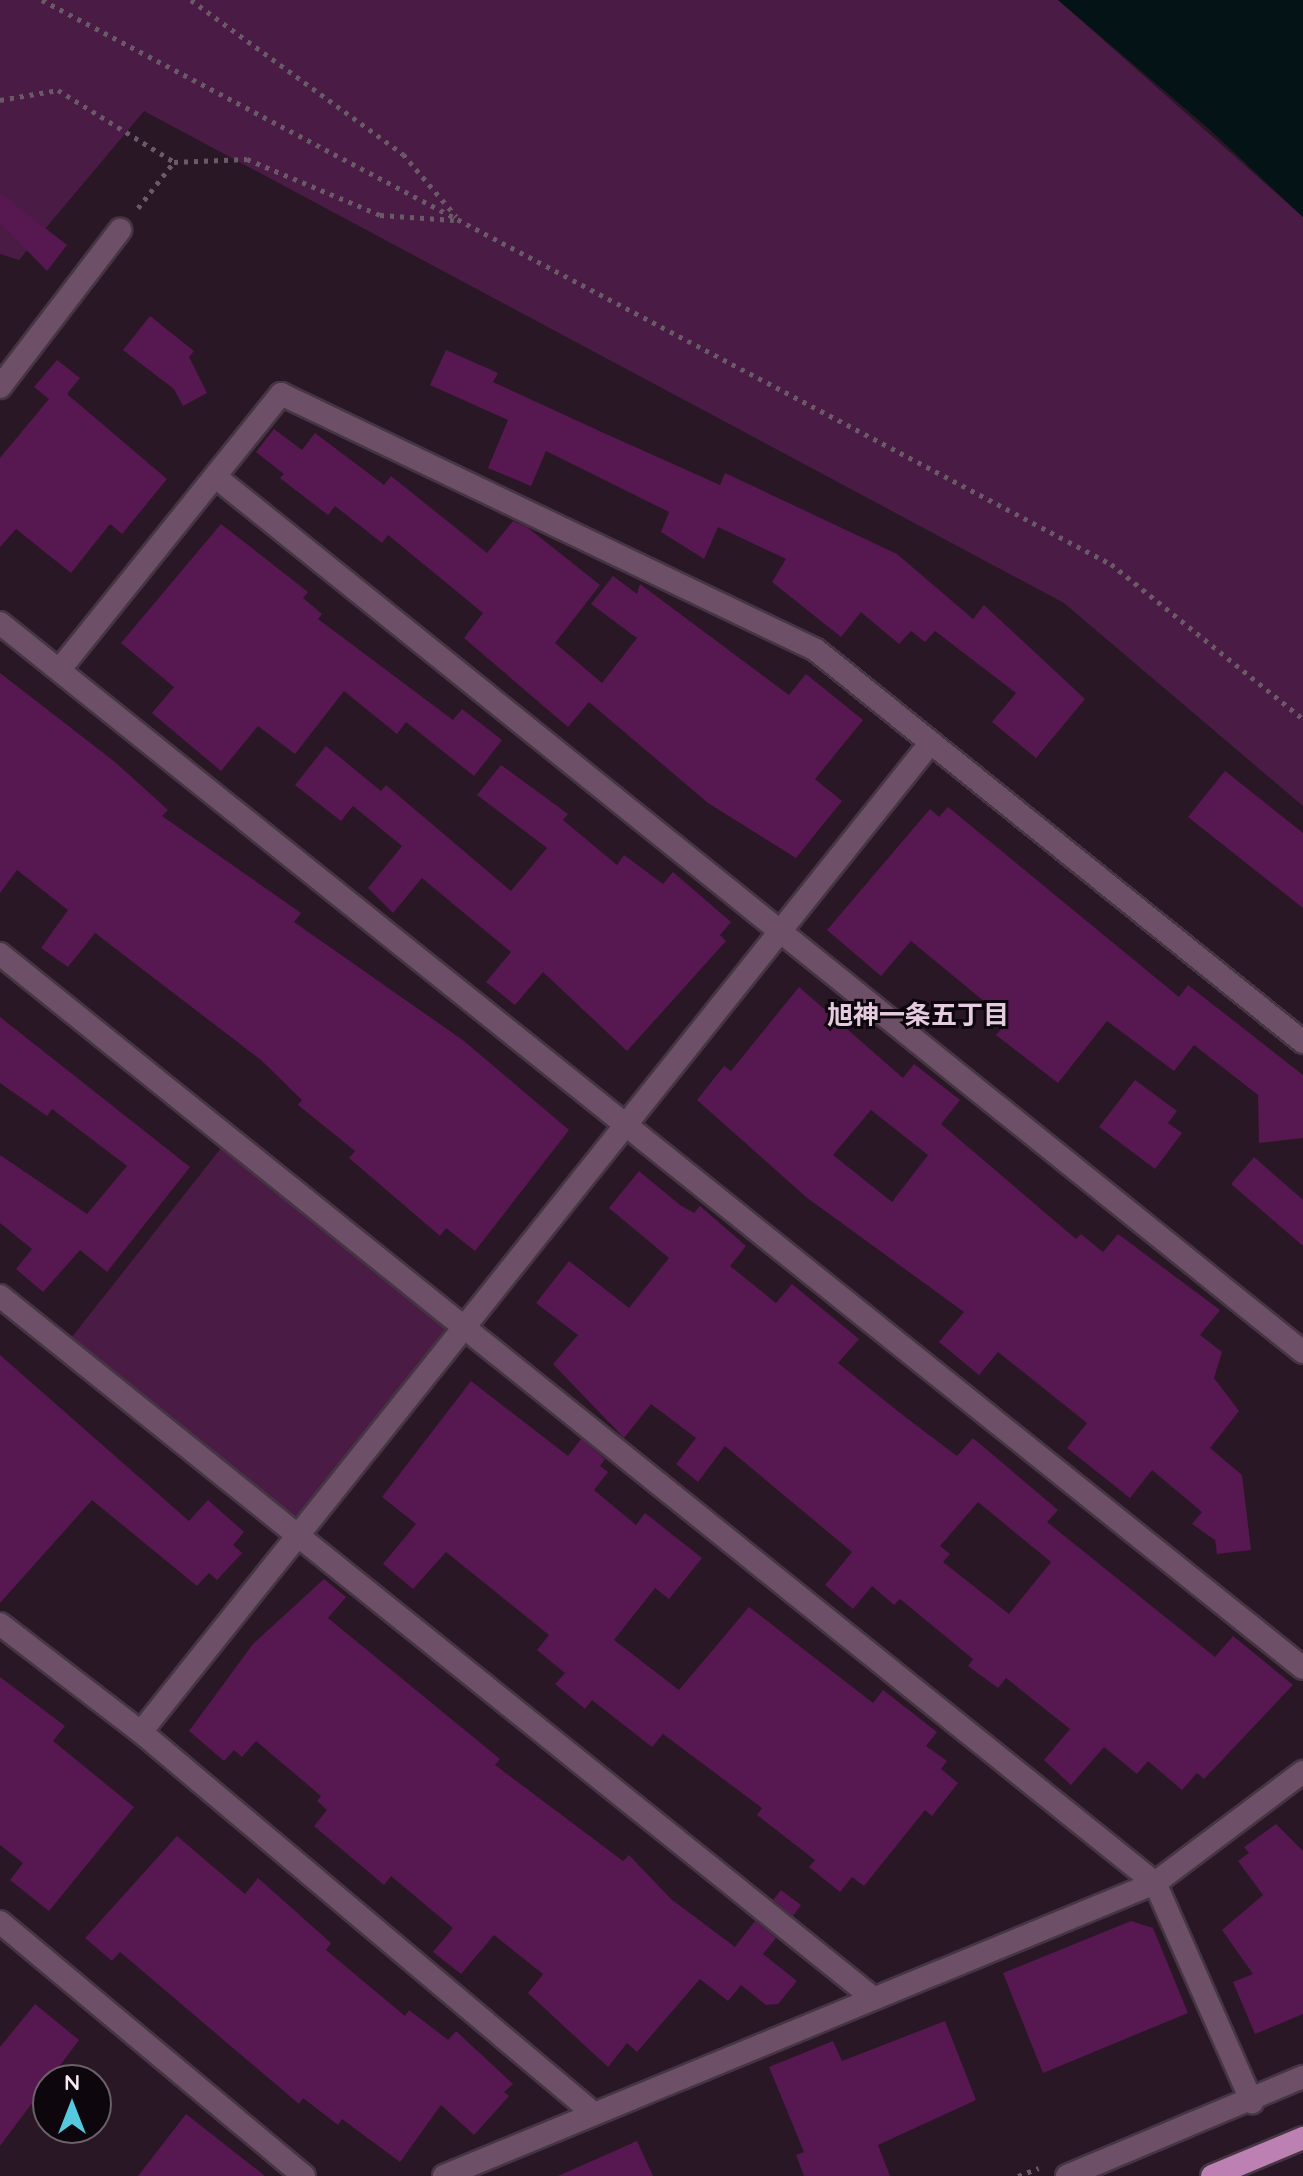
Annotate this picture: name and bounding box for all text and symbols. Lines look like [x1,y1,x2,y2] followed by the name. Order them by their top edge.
[827,999,1009,1031] district label: 旭神一条五丁目
[32,2064,112,2144] north arrow
[64,2068,80,2096] text: N

